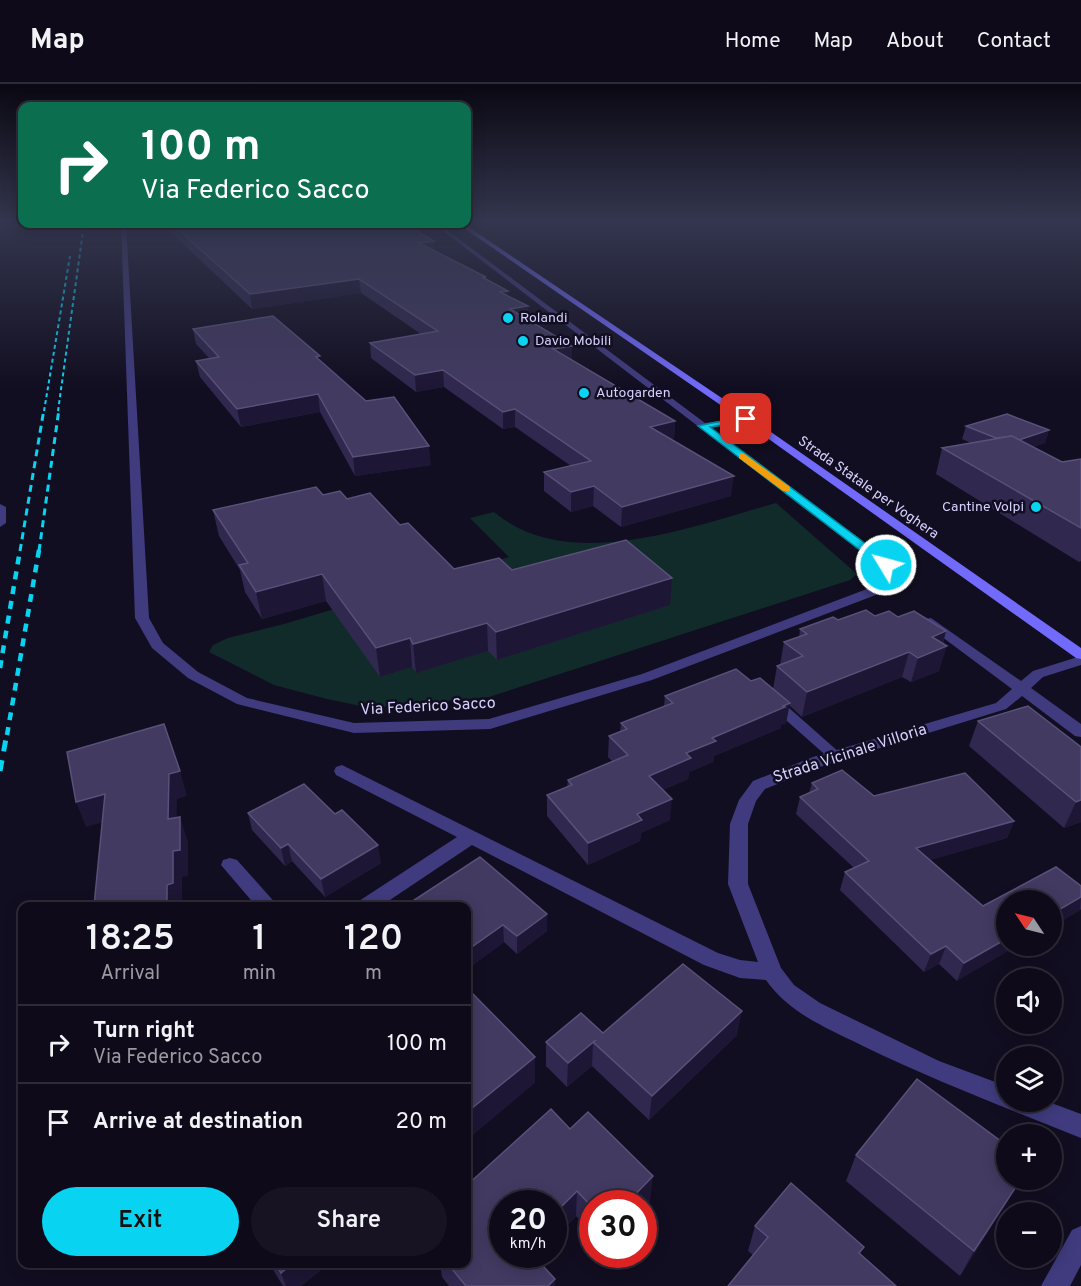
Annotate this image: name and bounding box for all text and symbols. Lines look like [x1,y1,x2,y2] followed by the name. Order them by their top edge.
[30,23,85,59] text: Map
[725,28,781,55] text: Home
[814,28,853,55] text: Map
[886,28,944,55] text: About
[977,28,1051,55] text: Contact
[141,122,260,175] text: 100 m
[42,126,120,204] icon: right
[141,174,370,208] text: Via Federico Sacco
[520,310,568,327] place label: Rolandi
[501,311,515,325] marker: Rolandi
[535,333,611,350] place label: Davio Mobili
[516,334,530,348] marker: Davio Mobili
[596,385,671,402] place label: Autogarden
[577,386,591,400] marker: Autogarden
[720,393,771,444] pin
[729,402,762,435] icon: arrive
[794,433,942,543] street label: Strada Statale per Voghera
[942,499,1024,516] place label: Cantine Volpi
[1029,500,1043,514] marker: Cantine Volpi
[854,533,918,597] position arrow
[360,693,496,721] street label: Via Federico Sacco
[771,720,929,788] street label: Strada Vicinale Villoria
[996,890,1062,956] north arrow
[996,890,1062,1268] map controls
[86,917,175,963] text: 18:25
[252,917,266,963] text: 1
[344,917,403,963] text: 120
[101,961,160,987] text: Arrival
[243,961,276,987] text: min
[365,961,382,987] text: m
[996,968,1062,1034] button: sound
[93,1018,195,1045] text: Turn right
[42,1028,75,1061] icon: right
[387,1031,447,1058] text: 100 m
[93,1045,262,1071] text: Via Federico Sacco
[996,1046,1062,1112] button: layers
[42,1106,75,1139] icon: arrive
[93,1109,303,1136] text: Arrive at destination
[396,1109,447,1136] text: 20 m
[996,1124,1062,1190] button: +
[42,1187,239,1256] button: Exit
[251,1187,447,1256] button: Share
[579,1190,657,1268] speed limit sign: 30
[996,1202,1062,1268] button: −
[509,1203,547,1240] text: 20
[510,1235,546,1254] text: km/h

